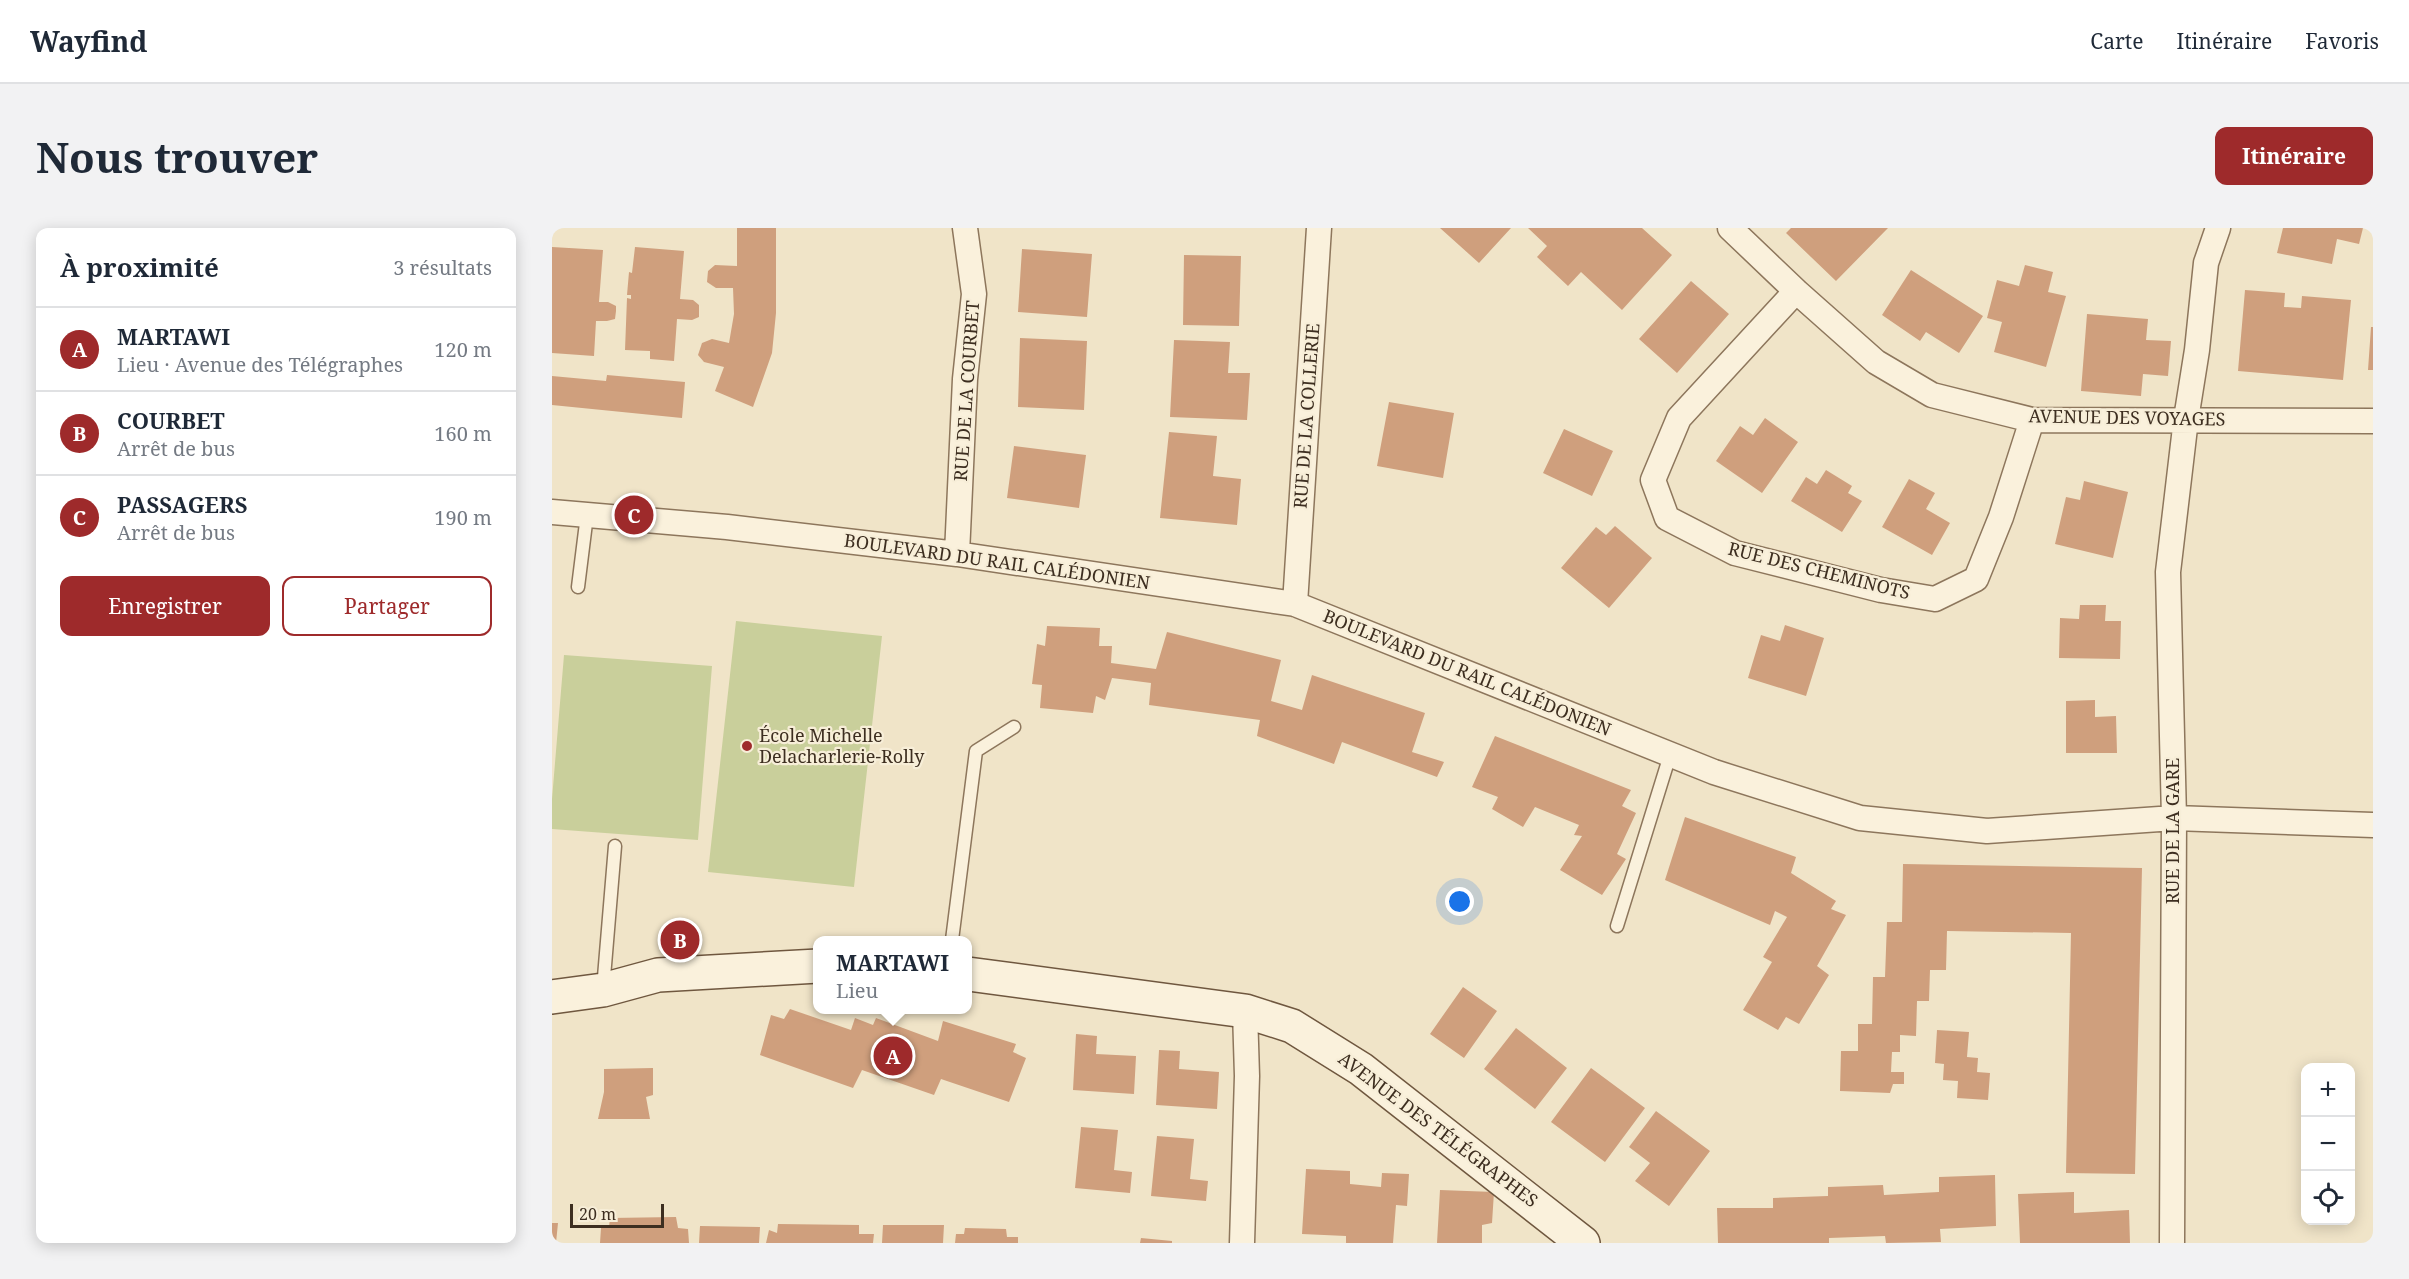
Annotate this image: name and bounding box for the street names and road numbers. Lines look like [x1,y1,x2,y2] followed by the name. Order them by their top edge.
[948,300,984,482] street label: RUE DE LA COURBET
[1288,322,1324,509] street label: RUE DE LA COLLERIE
[2028,403,2226,431] street label: AVENUE DES VOYAGES
[843,528,1152,594] street label: BOULEVARD DU RAIL CALÉDONIEN
[1726,536,1913,604] street label: RUE DES CHEMINOTS
[1320,603,1615,741] street label: BOULEVARD DU RAIL CALÉDONIEN
[2160,758,2184,904] street label: RUE DE LA GARE
[1334,1046,1543,1212] street label: AVENUE DES TÉLÉGRAPHES

